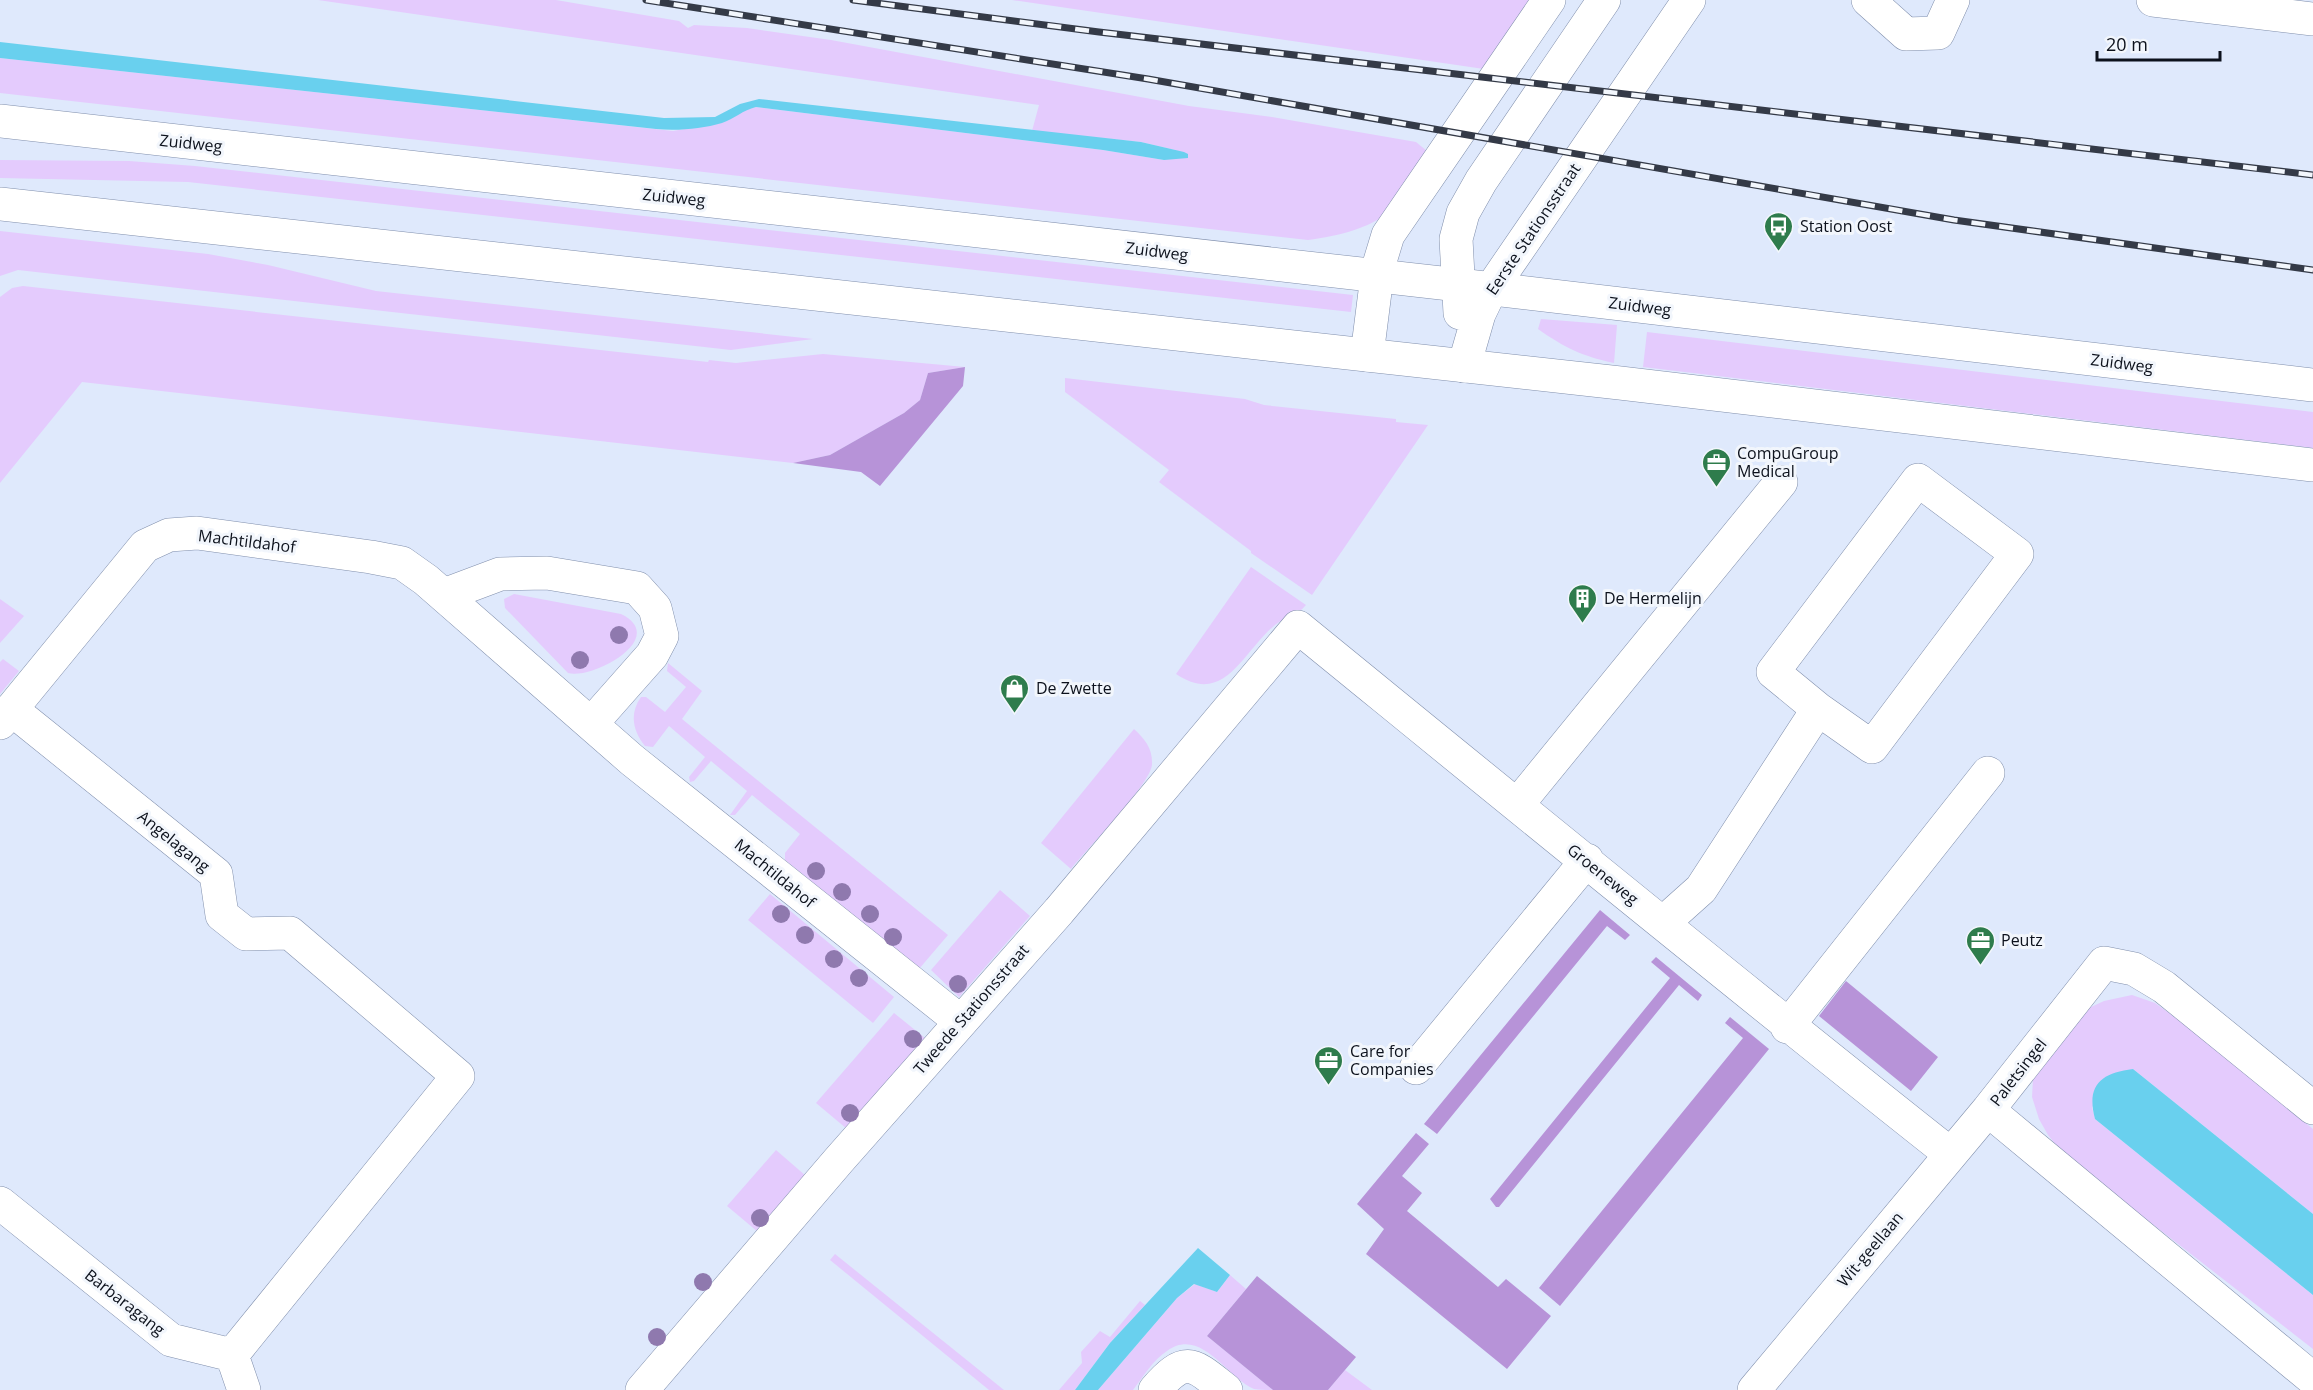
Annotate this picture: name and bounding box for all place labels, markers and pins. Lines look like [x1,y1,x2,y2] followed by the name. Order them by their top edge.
[1763,210,1795,252] bus stop icon: Station Oost
[1800,215,1892,237] place label: Station Oost
[1737,442,1839,482] place label: CompuGroup Medical
[1700,446,1732,488] office icon: CompuGroup Medical
[1567,582,1599,624] building icon: De Hermelijn
[1604,587,1702,609] place label: De Hermelijn
[999,672,1031,714] shop icon: De Zwette
[1036,677,1112,699] place label: De Zwette
[1964,924,1996,966] office icon: Peutz
[2001,929,2043,951] place label: Peutz
[1350,1040,1434,1080] place label: Care for Companies
[1313,1044,1345,1086] office icon: Care for Companies

